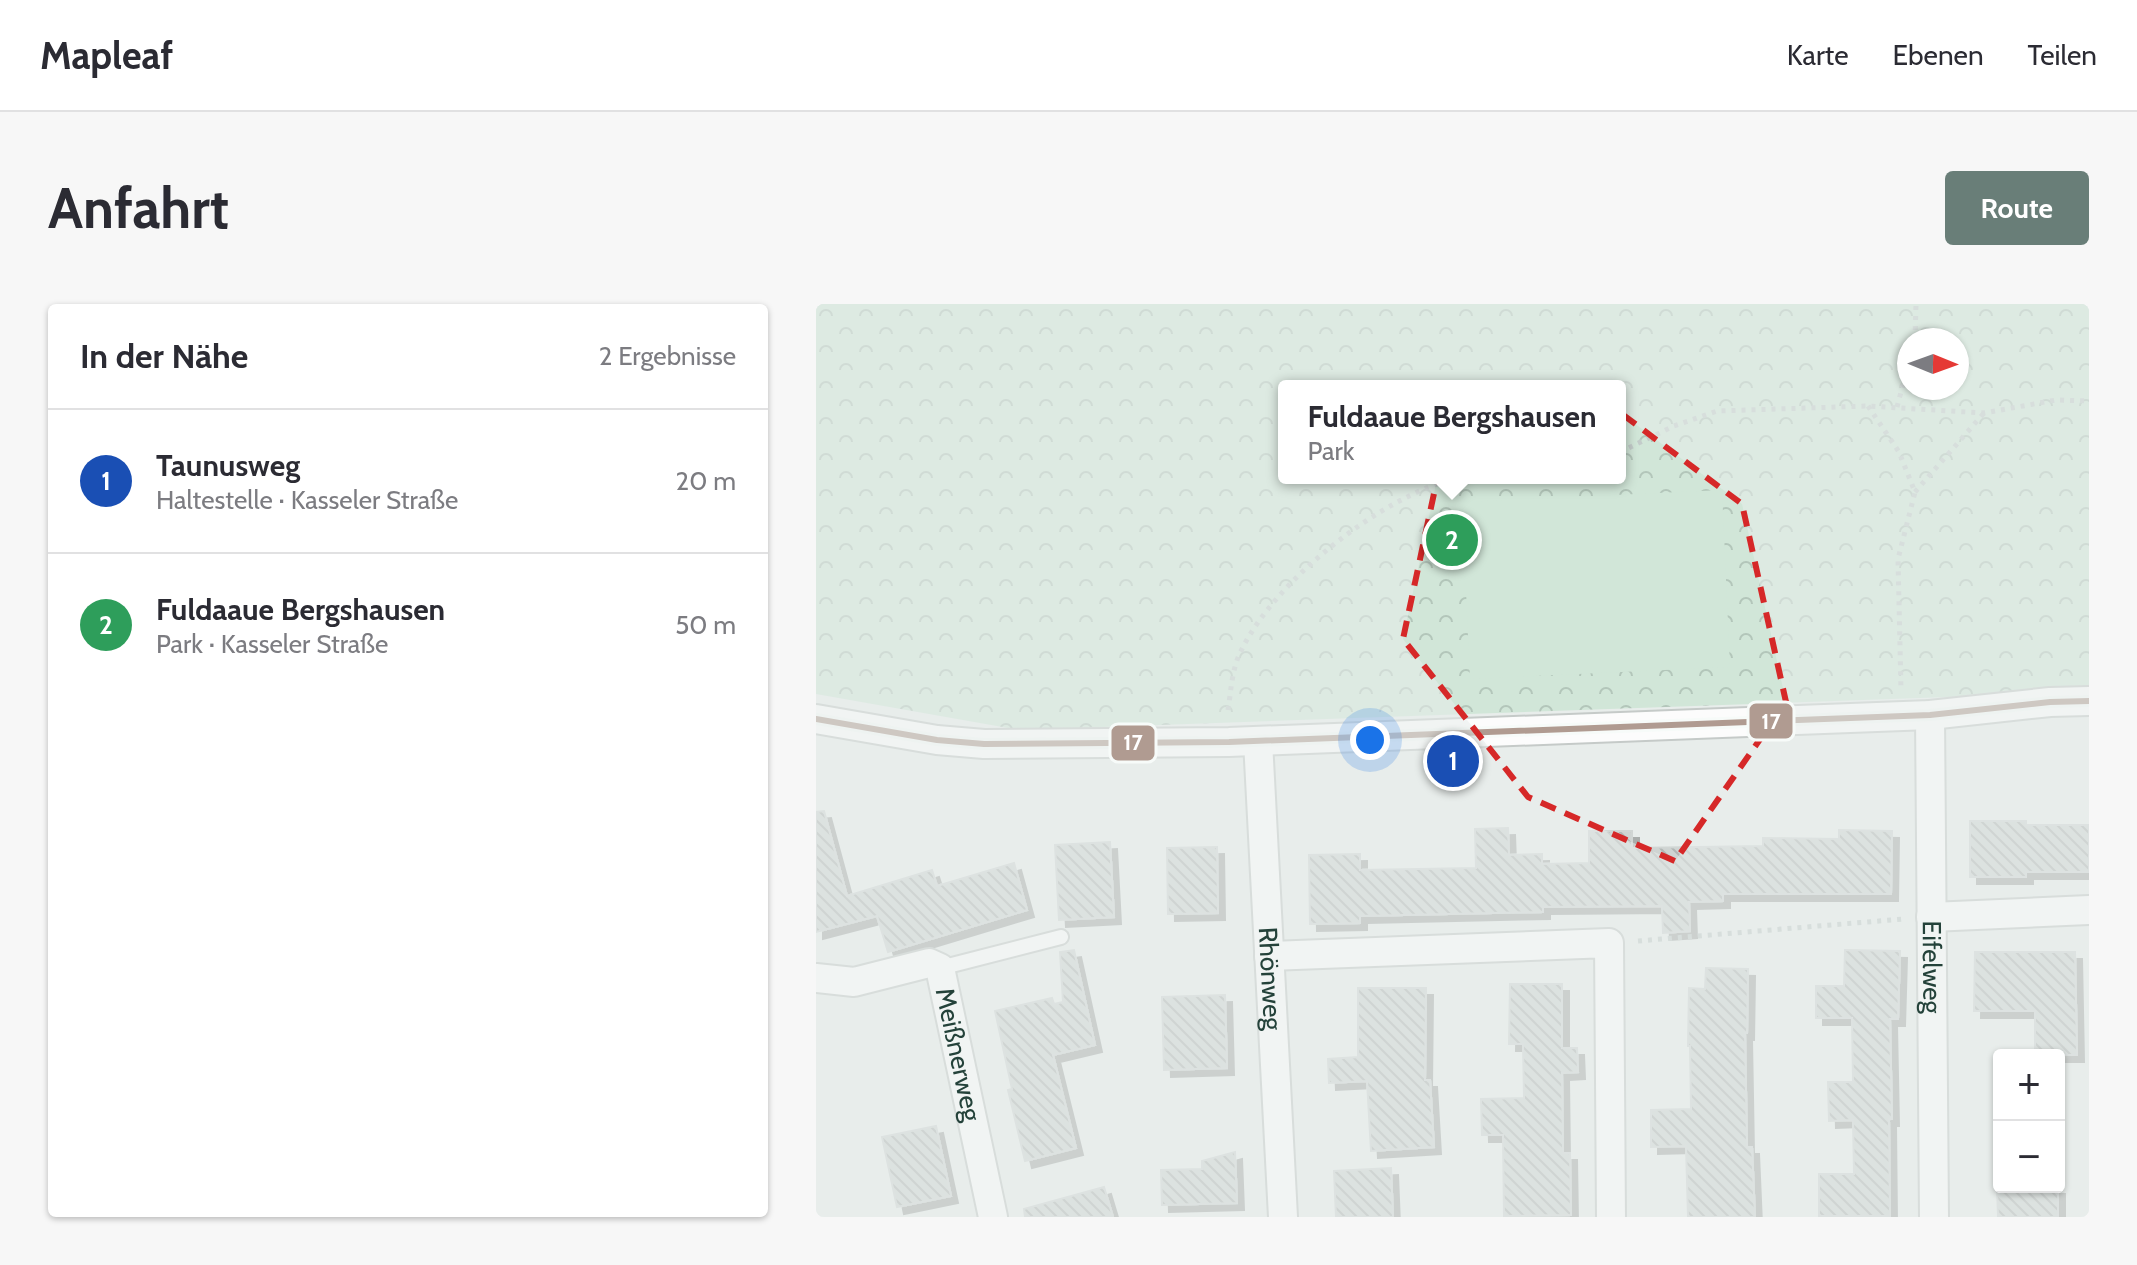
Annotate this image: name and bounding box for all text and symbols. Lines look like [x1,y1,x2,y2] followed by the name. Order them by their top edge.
[40,32,173,79] text: Mapleaf
[1787,38,1849,72] text: Karte
[1893,38,1984,72] text: Ebenen
[2028,38,2097,72] text: Teilen
[1945,171,2089,245] button: Route
[48,174,229,242] text: Anfahrt
[1897,328,1969,400] north arrow
[80,335,248,377] text: In der Nähe
[599,340,736,372] text: 2 Ergebnisse
[1278,380,1626,484] popup
[1307,398,1597,435] text: Fuldaaue Bergshausen
[1307,435,1354,467] text: Park
[156,447,300,484] text: Taunusweg
[101,465,111,497] text: 1
[676,465,736,497] text: 20 m
[156,484,458,516] text: Haltestelle · Kasseler Straße
[1426,510,1478,570] pin: 2
[156,591,445,628] text: Fuldaaue Bergshausen
[99,609,113,641] text: 2
[675,609,736,641] text: 50 m
[156,628,388,660] text: Park · Kasseler Straße
[1748,702,1794,740] line badge: 17
[1761,708,1781,735] text: 17
[1350,720,1390,760] your location
[1110,724,1156,762] line badge: 17
[1123,729,1143,756] text: 17
[1427,731,1479,791] pin: 1
[1916,920,1948,1015] street label: Eifelweg
[1252,926,1289,1032] street label: Rhönweg
[929,985,988,1125] street label: Meißnerweg
[1993,1049,2065,1193] map controls
[1993,1049,2065,1121] button: +
[1993,1121,2065,1193] button: −

